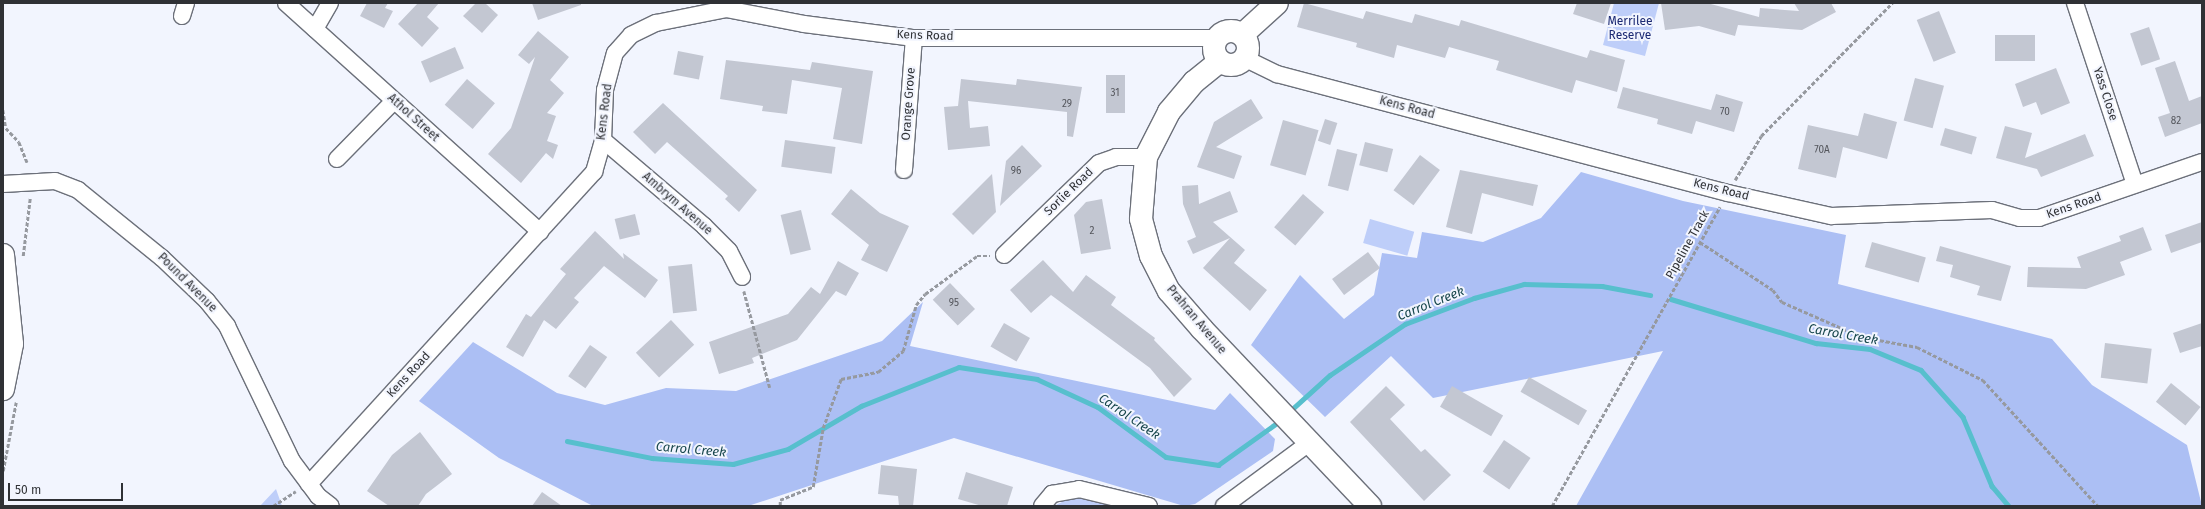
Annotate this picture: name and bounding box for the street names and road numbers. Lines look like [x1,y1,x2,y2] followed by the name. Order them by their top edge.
[896,28,954,44] street label: Kens Road
[2090,65,2120,123] street label: Yass Close
[899,67,919,141] street label: Orange Grove
[594,83,616,141] street label: Kens Road
[384,91,442,145] street label: Athol Street
[1378,94,1436,122] street label: Kens Road
[1042,165,1096,219] street label: Sorlie Road
[639,170,715,238] street label: Ambrym Avenue
[1692,176,1750,204] street label: Kens Road
[2045,190,2103,222] street label: Kens Road
[1663,208,1713,282] street label: Pipeline Track
[154,250,220,316] street label: Pound Avenue
[1163,283,1229,357] street label: Prahran Avenue
[384,349,434,401] street label: Kens Road

